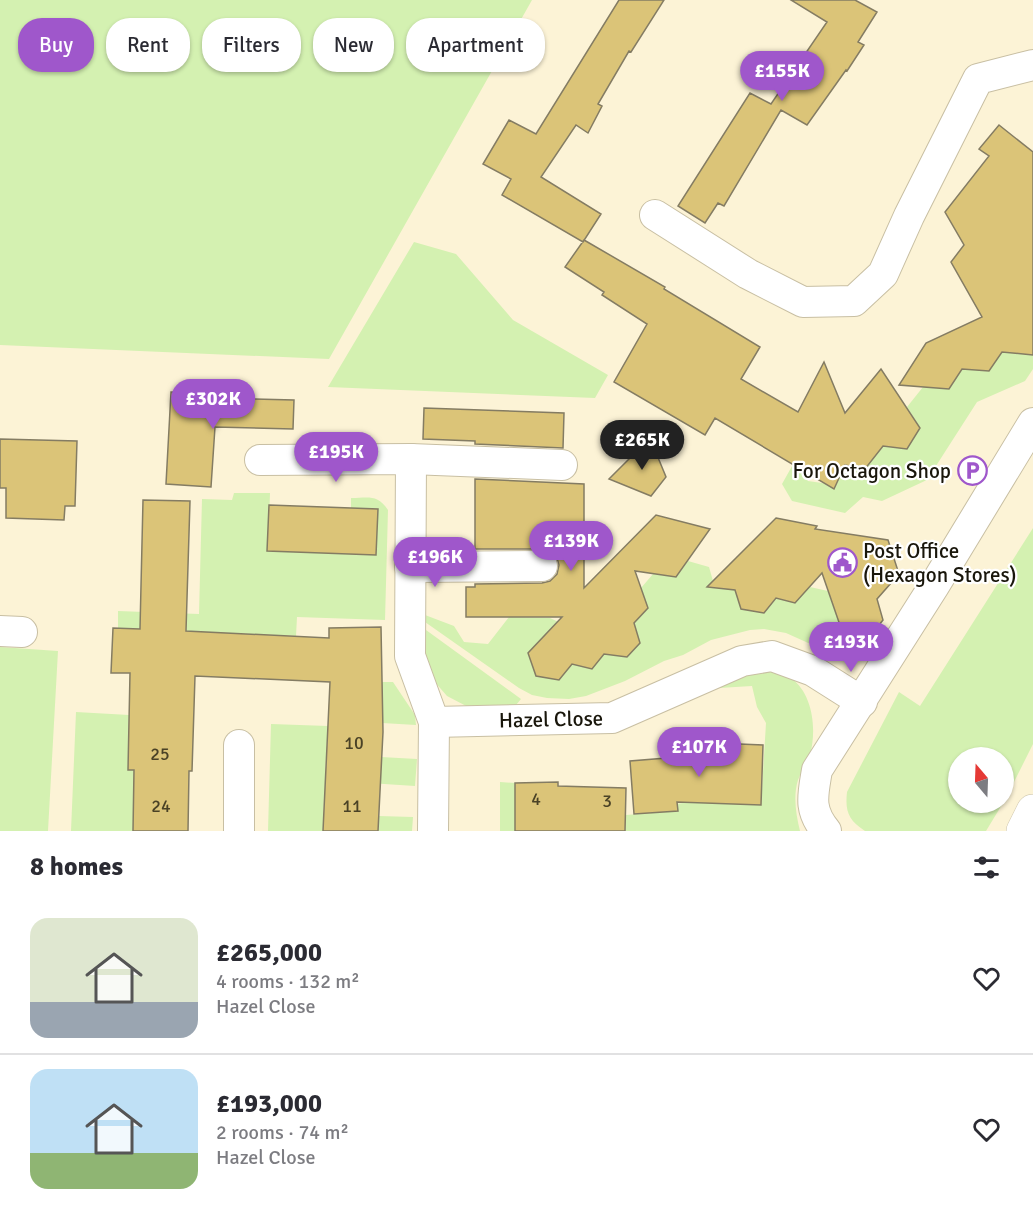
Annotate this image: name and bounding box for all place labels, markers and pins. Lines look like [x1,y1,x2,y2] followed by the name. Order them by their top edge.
[740,51,824,102] pin: £155K
[171,379,255,430] pin: £302K
[600,420,684,471] pin: £265K
[294,432,378,483] pin: £195K
[956,455,988,487] parking icon: For Octagon Shop
[793,458,951,484] place label: For Octagon Shop
[529,521,613,572] pin: £139K
[393,537,477,588] pin: £196K
[863,538,1017,588] place label: Post Office (Hexagon Stores)
[826,547,858,579] public building icon: Post Office (Hexagon Stores)
[809,622,893,673] pin: £193K
[657,727,741,778] pin: £107K

